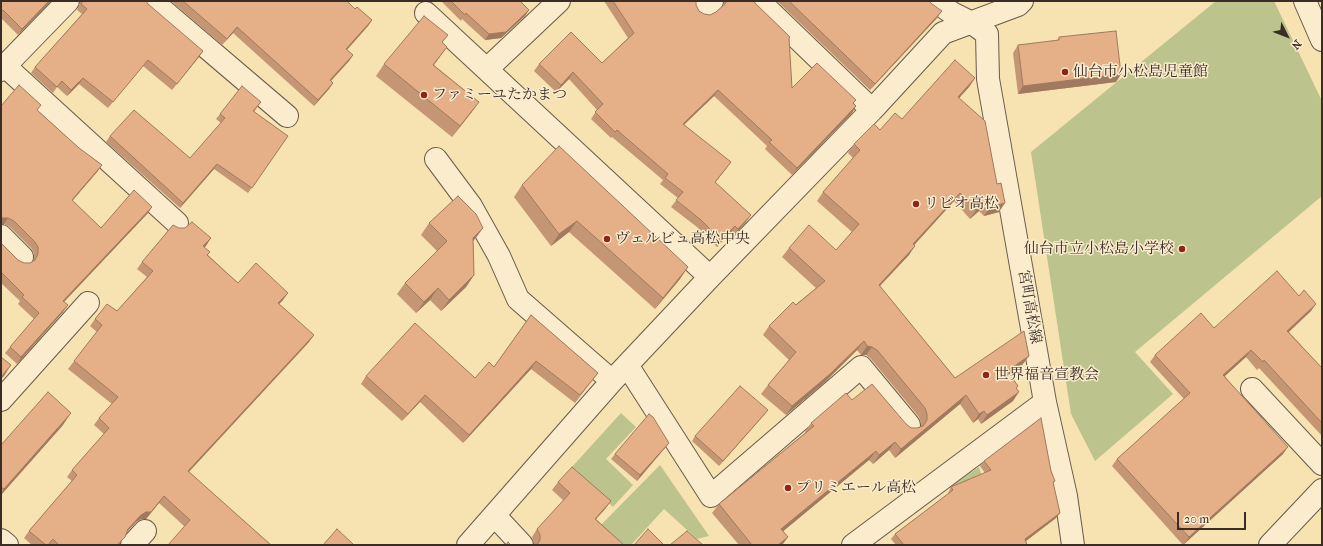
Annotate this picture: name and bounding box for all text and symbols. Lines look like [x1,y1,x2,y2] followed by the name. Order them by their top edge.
[1267,16,1307,56] north arrow
[1289,37,1304,52] text: N
[1073,63,1208,81] place label: 仙台市小松島児童館
[1060,67,1070,77] marker: 仙台市小松島児童館
[432,86,567,104] place label: ファミーユたかまつ
[419,90,429,100] marker: ファミーユたかまつ
[924,195,999,213] place label: リビオ高松
[911,199,921,209] marker: リビオ高松
[615,230,750,248] place label: ヴェルビュ高松中央
[602,234,612,244] marker: ヴェルビュ高松中央
[1024,240,1174,258] place label: 仙台市立小松島小学校
[1177,244,1187,254] marker: 仙台市立小松島小学校
[1014,269,1044,345] street label: 宮町高松線
[994,366,1099,384] place label: 世界福音宣教会
[981,370,991,380] marker: 世界福音宣教会
[796,479,916,497] place label: プリミエール高松
[783,483,793,493] marker: プリミエール高松
[1179,504,1248,530] scale bar
[1184,512,1209,526] text: 20 m

